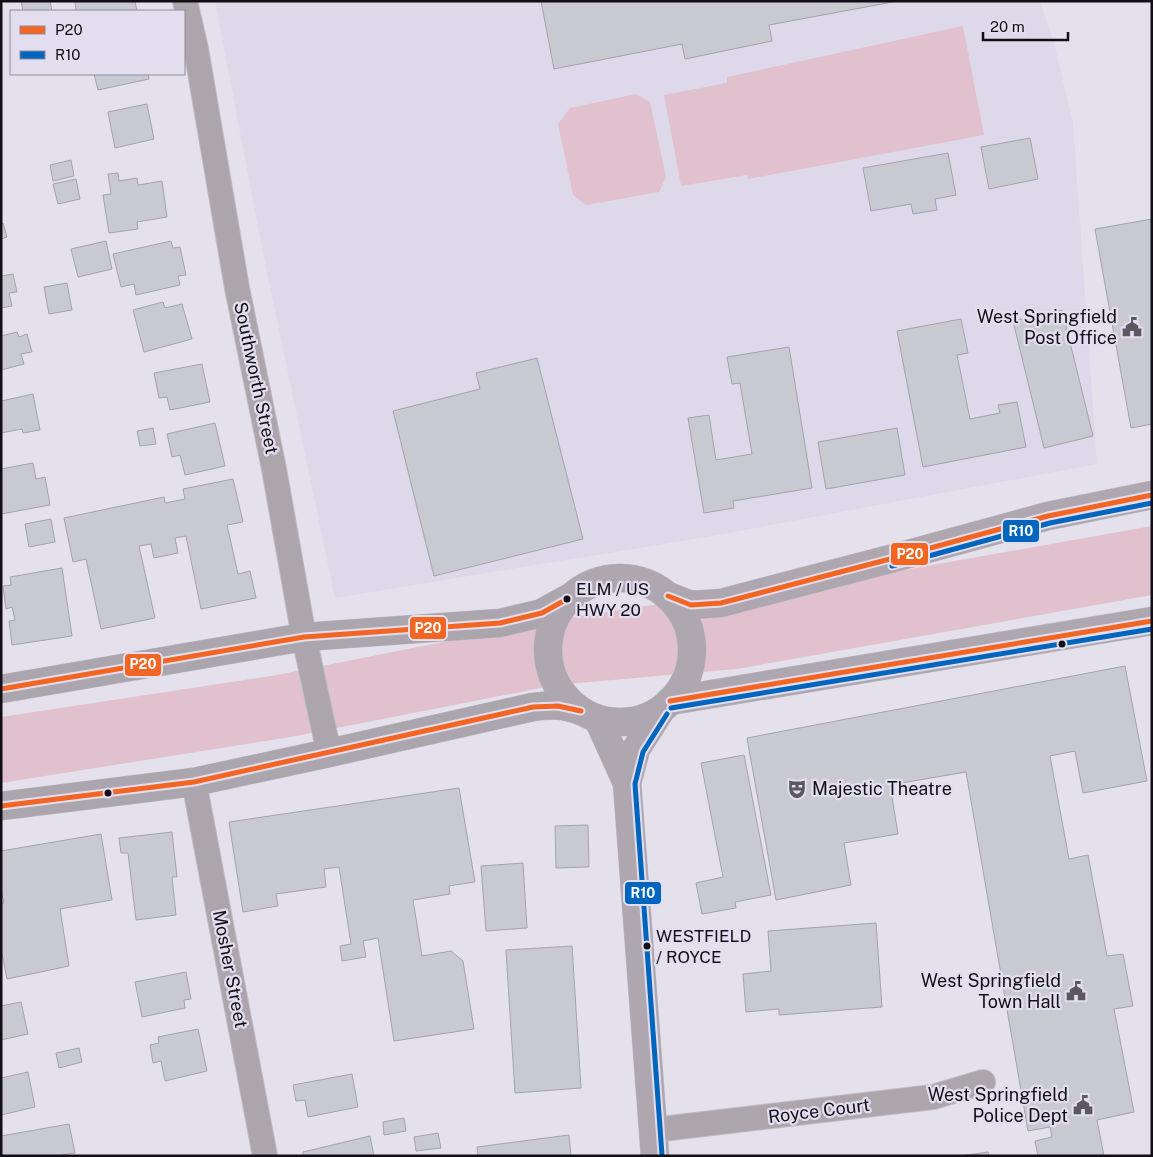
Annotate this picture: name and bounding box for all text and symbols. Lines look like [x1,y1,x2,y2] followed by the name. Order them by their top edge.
[10,10,185,75] legend
[983,10,1068,42] scale bar
[990,18,1025,35] text: 20 m
[55,21,83,38] text: P20
[55,46,80,63] text: R10
[230,300,283,456] street label: Southworth Street
[977,306,1117,348] place label: West Springfield Post Office
[1121,316,1143,338] public building icon: West Springfield Post Office
[1002,519,1040,543] line badge: R10
[1009,523,1033,539] text: R10
[890,542,929,566] line badge: P20
[896,546,924,562] text: P20
[576,579,649,620] place label: ELM / US HWY 20
[562,594,572,604] marker: ELM / US HWY 20
[409,616,447,640] line badge: P20
[414,620,442,636] text: P20
[1057,639,1067,649] unlabelled marker
[124,653,162,677] line badge: P20
[129,656,157,672] text: P20
[786,778,808,800] theatre icon: Majestic Theatre
[812,778,952,799] place label: Majestic Theatre
[103,788,113,798] unlabelled marker
[624,881,662,905] line badge: R10
[631,885,655,901] text: R10
[209,908,252,1030] street label: Mosher Street
[656,926,751,967] place label: WESTFIELD / ROYCE
[642,941,652,951] marker: WESTFIELD / ROYCE
[921,970,1061,1012] place label: West Springfield Town Hall
[1065,980,1087,1002] public building icon: West Springfield Town Hall
[928,1084,1068,1126] place label: West Springfield Police Dept
[767,1094,871,1127] street label: Royce Court
[1072,1094,1094,1116] public building icon: West Springfield Police Dept

